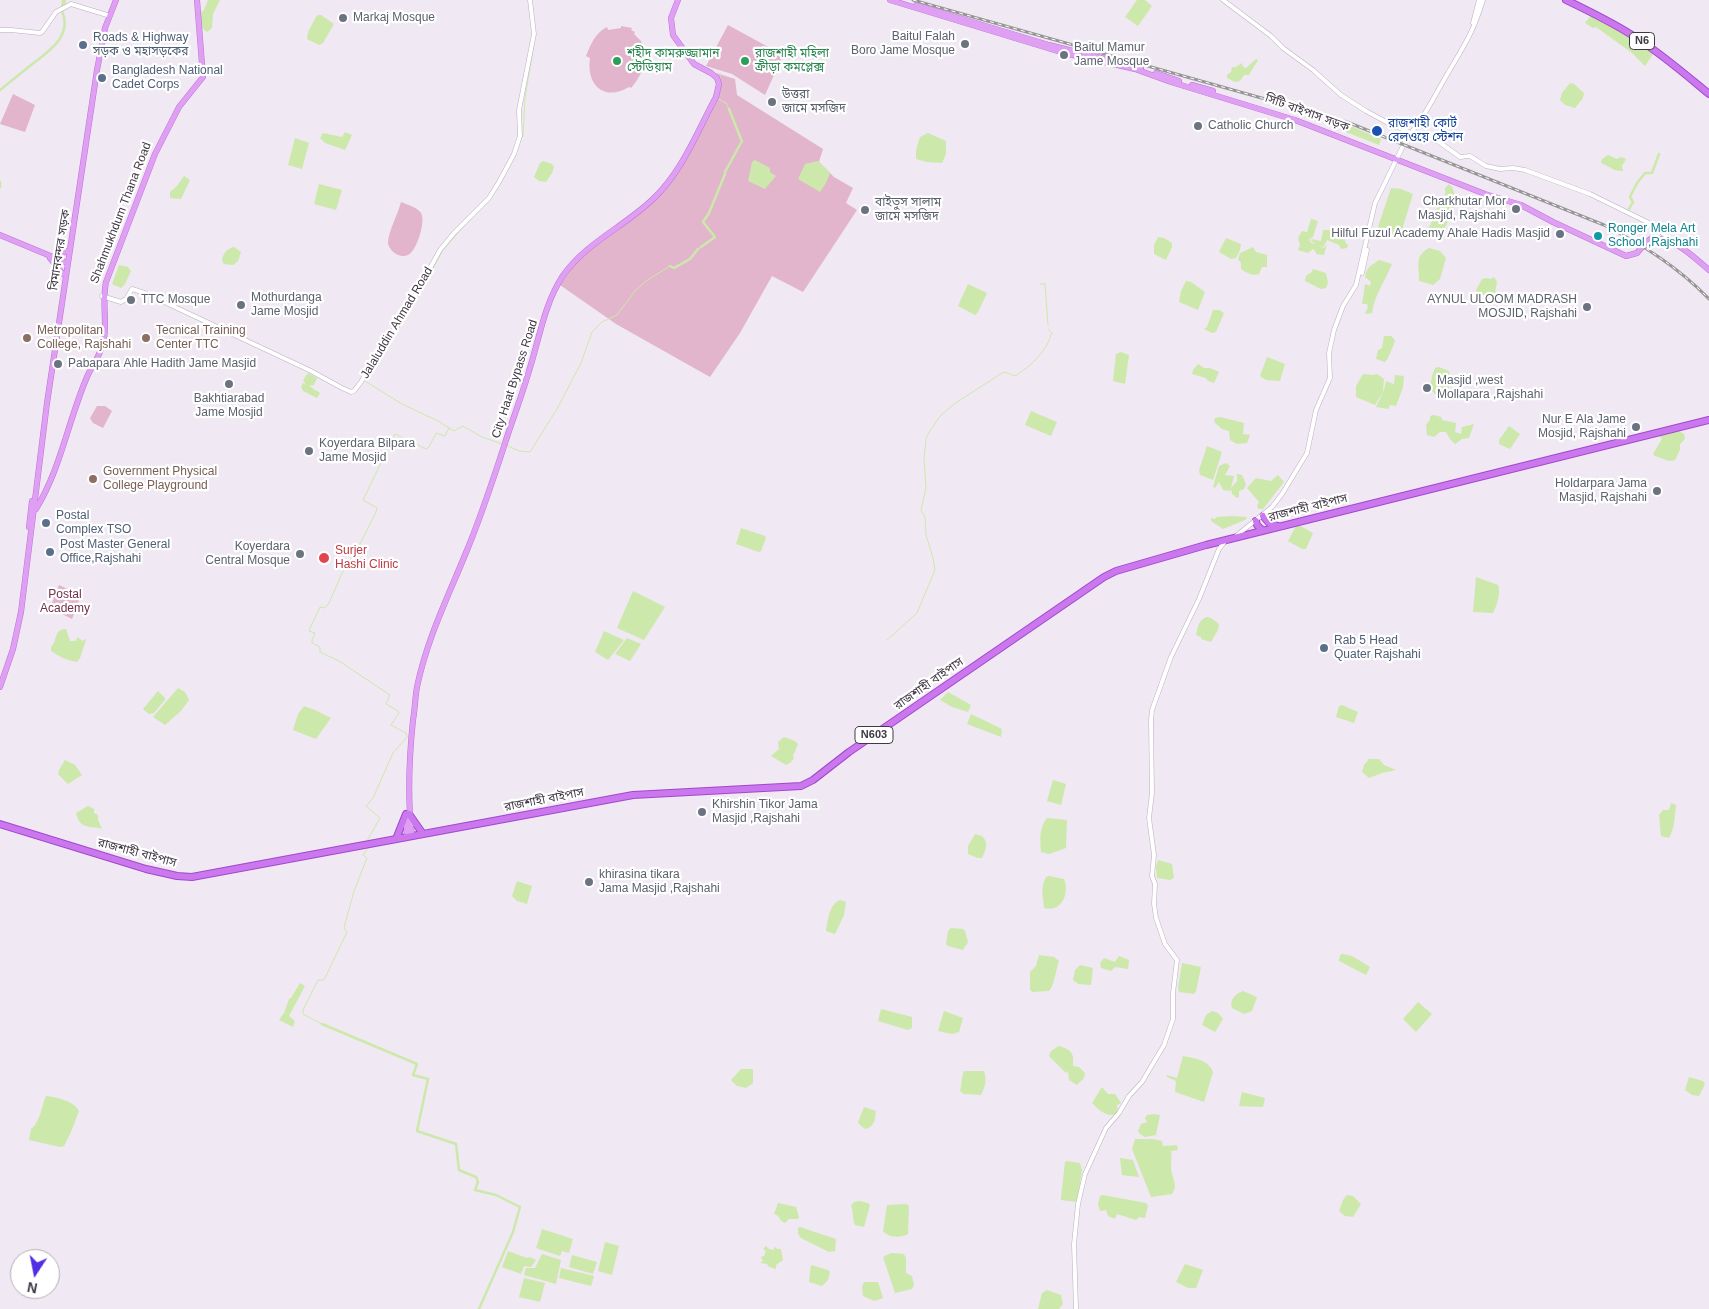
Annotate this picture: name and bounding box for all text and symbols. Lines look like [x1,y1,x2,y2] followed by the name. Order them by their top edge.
[353,11,435,25] place label: Markaj Mosque
[337,12,349,24] marker: Markaj Mosque
[851,30,955,58] place label: Baitul Falah Boro Jame Mosque
[93,31,188,59] place label: Roads & Highway সড়ক ও মহাসড়কের
[1630,32,1654,49] road number: N6
[959,38,971,50] marker: Baitul Falah Boro Jame Mosque
[77,39,89,51] marker: Roads & Highway সড়ক ও মহাসড়কের
[1074,41,1149,69] place label: Baitul Mamur Jame Mosque
[627,47,719,75] place label: শহীদ কামরুজ্জামান স্টেডিয়াম
[755,47,829,75] place label: রাজশাহী মহিলা ক্রীড়া কমপ্লেক্স
[1058,49,1070,61] marker: Baitul Mamur Jame Mosque
[611,55,623,67] marker: শহীদ কামরুজ্জামান স্টেডিয়াম
[739,55,751,67] marker: রাজশাহী মহিলা ক্রীড়া কমপ্লেক্স
[112,64,223,92] place label: Bangladesh National Cadet Corps
[96,72,108,84] marker: Bangladesh National Cadet Corps
[782,88,846,116] place label: উত্তরা জামে মসজিদ
[1263,91,1351,135] street label: সিটি বাইপাস সড়ক
[766,96,778,108] marker: উত্তরা জামে মসজিদ
[1388,117,1463,145] place label: রাজশাহী কোর্ট রেলওয়ে স্টেশন
[1208,119,1293,133] place label: Catholic Church
[1192,120,1204,132] marker: Catholic Church
[1370,124,1384,138] marker: রাজশাহী কোর্ট রেলওয়ে স্টেশন
[87,140,155,286] street label: Shahmukhdum Thana Road
[1418,195,1506,223] place label: Charkhutar Mor Masjid, Rajshahi
[875,196,941,224] place label: বাইতুস সালাম জামে মসজিদ
[1510,203,1522,215] marker: Charkhutar Mor Masjid, Rajshahi
[859,204,871,216] marker: বাইতুস সালাম জামে মসজিদ
[47,209,73,291] street label: বিমানবন্দর সড়ক
[1608,222,1698,250] place label: Ronger Mela Art School ,Rajshahi
[1331,227,1550,241] place label: Hilful Fuzul Academy Ahale Hadis Masjid
[1554,228,1566,240] marker: Hilful Fuzul Academy Ahale Hadis Masjid
[1592,230,1604,242] marker: Ronger Mela Art School ,Rajshahi
[358,265,436,381] street label: Jalaluddin Ahmad Road
[251,291,322,319] place label: Mothurdanga Jame Mosjid
[141,293,210,307] place label: TTC Mosque
[1427,293,1577,321] place label: AYNUL ULOOM MADRASH MOSJID, Rajshahi
[125,294,137,306] marker: TTC Mosque
[235,299,247,311] marker: Mothurdanga Jame Mosjid
[1581,301,1593,313] marker: AYNUL ULOOM MADRASH MOSJID, Rajshahi
[489,318,541,440] street label: City Haat Bypass Road
[37,324,131,352] place label: Metropolitan College, Rajshahi
[156,324,246,352] place label: Tecnical Training Center TTC
[21,332,33,344] marker: Metropolitan College, Rajshahi
[140,332,152,344] marker: Tecnical Training Center TTC
[68,357,256,371] place label: Pabapara Ahle Hadith Jame Masjid
[52,358,64,370] marker: Pabapara Ahle Hadith Jame Masjid
[1437,374,1543,402] place label: Masjid ,west Mollapara ,Rajshahi
[223,378,235,390] marker: Bakhtiarabad Jame Mosjid
[1421,382,1433,394] marker: Masjid ,west Mollapara ,Rajshahi
[194,392,264,420] place label: Bakhtiarabad Jame Mosjid
[1538,413,1626,441] place label: Nur E Ala Jame Mosjid, Rajshahi
[1630,421,1642,433] marker: Nur E Ala Jame Mosjid, Rajshahi
[319,437,415,465] place label: Koyerdara Bilpara Jame Mosjid
[303,445,315,457] marker: Koyerdara Bilpara Jame Mosjid
[103,465,217,493] place label: Government Physical College Playground
[87,473,99,485] marker: Government Physical College Playground
[1555,477,1647,505] place label: Holdarpara Jama Masjid, Rajshahi
[1651,485,1663,497] marker: Holdarpara Jama Masjid, Rajshahi
[1267,491,1349,525] street label: রাজশাহী বাইপাস
[56,509,131,537] place label: Postal Complex TSO
[40,517,52,529] marker: Postal Complex TSO
[60,538,170,566] place label: Post Master General Office,Rajshahi
[205,540,290,568] place label: Koyerdara Central Mosque
[335,544,398,572] place label: Surjer Hashi Clinic
[44,546,56,558] marker: Post Master General Office,Rajshahi
[294,548,306,560] marker: Koyerdara Central Mosque
[317,551,331,565] marker: Surjer Hashi Clinic
[40,588,90,616] park label: Postal Academy
[1334,634,1421,662] place label: Rab 5 Head Quater Rajshahi
[1318,642,1330,654] marker: Rab 5 Head Quater Rajshahi
[892,655,966,713] street label: রাজশাহী বাইপাস
[855,726,893,744] road number: N603
[503,785,585,815] street label: রাজশাহী বাইপাস
[712,798,818,826] place label: Khirshin Tikor Jama Masjid ,Rajshahi
[696,806,708,818] marker: Khirshin Tikor Jama Masjid ,Rajshahi
[96,836,178,870] street label: রাজশাহী বাইপাস
[599,868,720,896] place label: khirasina tikara Jama Masjid ,Rajshahi
[583,876,595,888] marker: khirasina tikara Jama Masjid ,Rajshahi
[10,1249,60,1299] north arrow
[26,1279,39,1297] text: N

